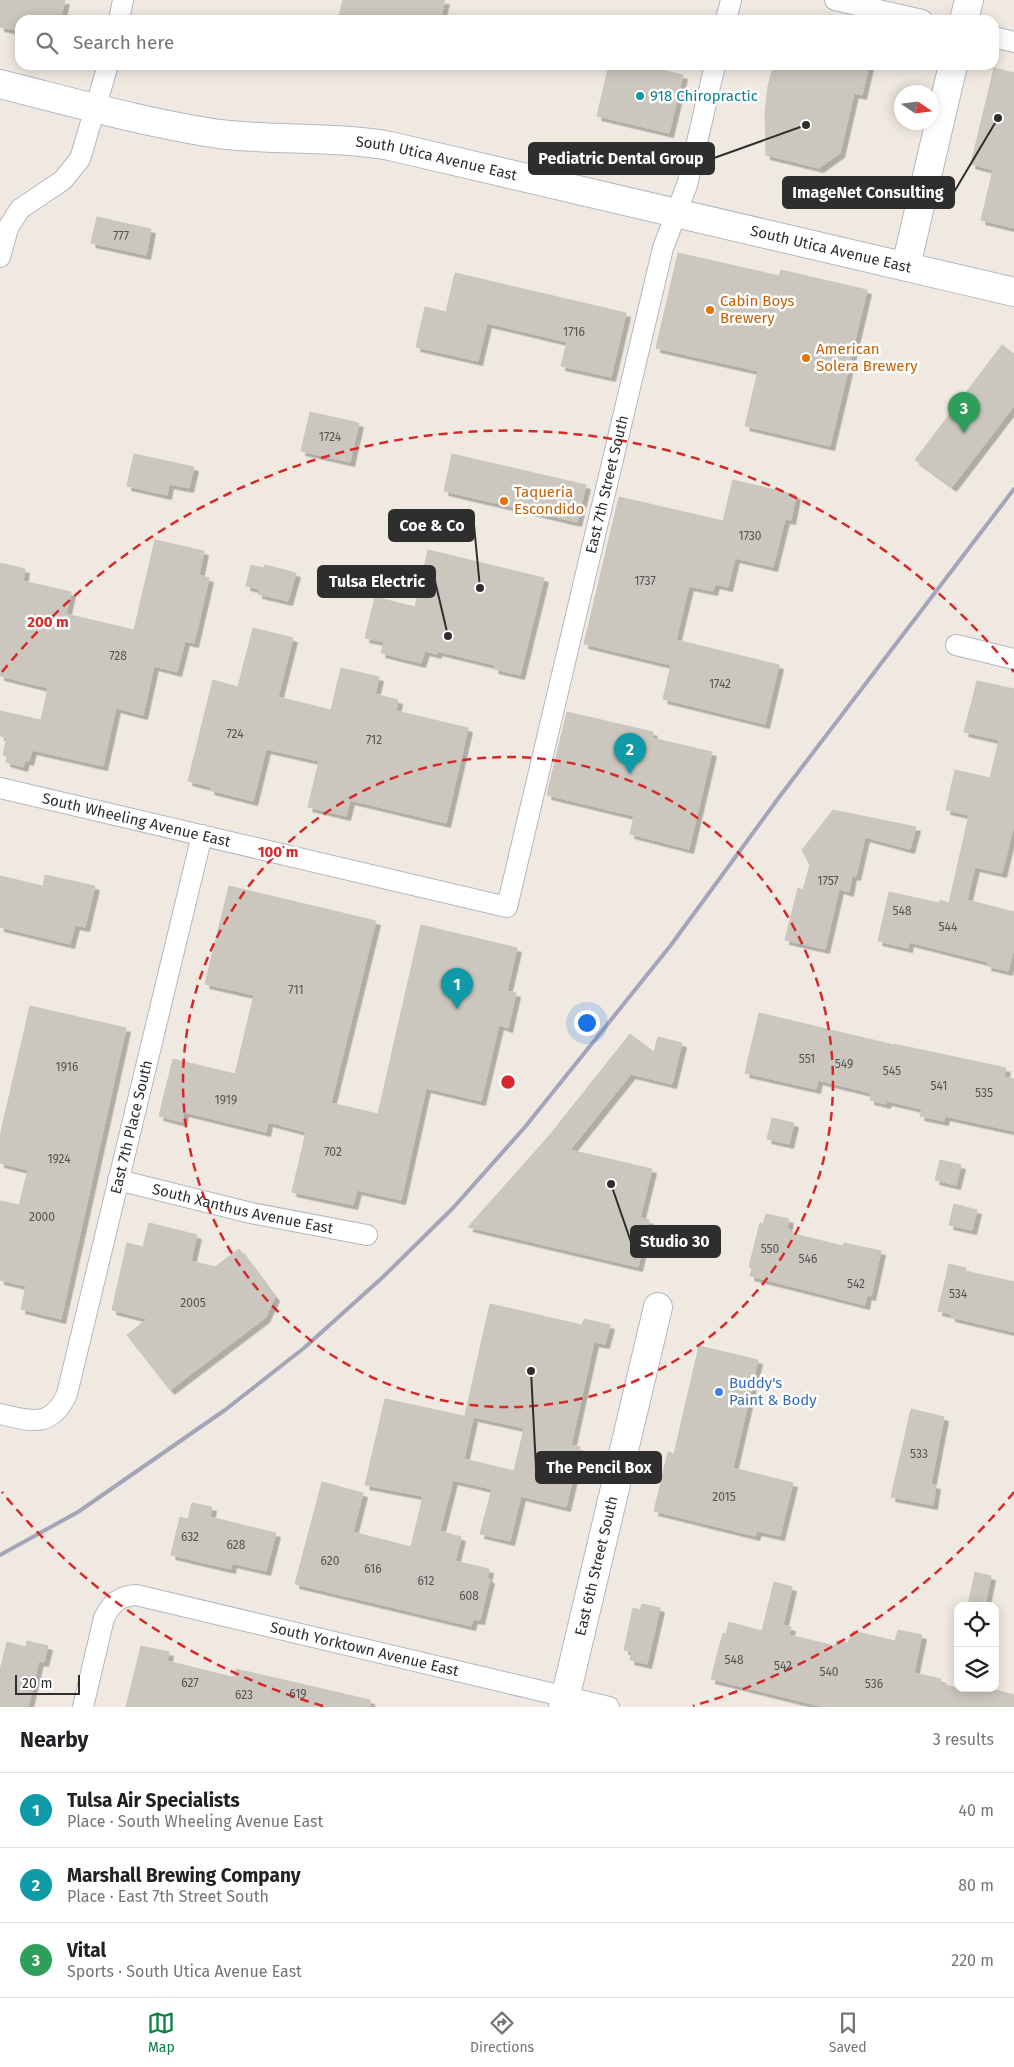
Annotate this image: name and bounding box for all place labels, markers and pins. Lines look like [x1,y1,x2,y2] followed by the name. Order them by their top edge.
[650,87,758,105] place label: 918 Chiropractic
[634,90,646,102] marker: 918 Chiropractic
[529,143,714,174] callout: Pediatric Dental Group
[783,177,954,208] callout: ImageNet Consulting
[720,292,794,327] place label: Cabin Boys Brewery
[704,304,716,316] marker: Cabin Boys Brewery
[816,340,918,375] place label: American Solera Brewery
[800,352,812,364] marker: American Solera Brewery
[948,392,980,433] pin: 3
[514,483,584,518] place label: Taqueria Escondido
[498,495,510,507] marker: Taqueria Escondido
[389,510,474,541] callout: Coe & Co
[318,566,435,597] callout: Tulsa Electric
[614,733,646,774] pin: 2
[441,968,473,1009] pin: 1
[499,1073,517,1091] centre of rings
[631,1226,720,1257] callout: Studio 30
[729,1374,817,1409] place label: Buddy's Paint & Body
[713,1386,725,1398] marker: Buddy's Paint & Body
[536,1452,661,1483] callout: The Pencil Box

